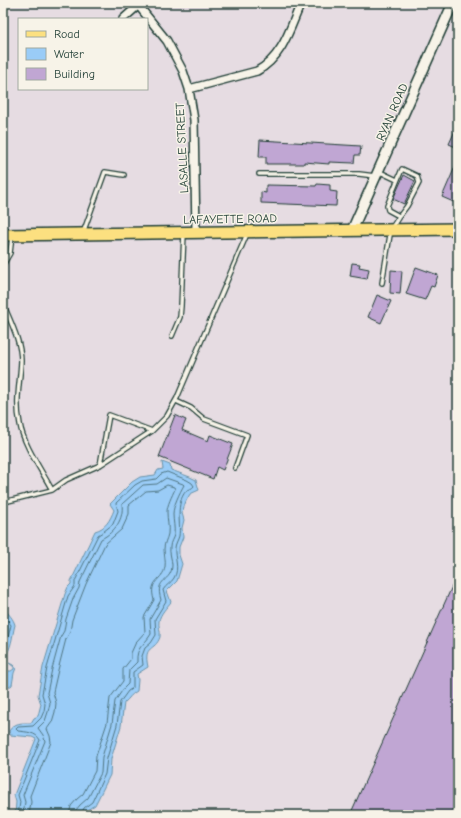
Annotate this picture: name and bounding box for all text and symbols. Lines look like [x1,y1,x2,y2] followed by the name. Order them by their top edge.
[18,18,148,90] legend
[54,27,80,41] text: Road
[54,47,84,61] text: Water
[54,67,95,81] text: Building
[373,81,411,143] street label: RYAN ROAD
[173,102,191,194] street label: LASALLE STREET
[183,211,277,227] street label: LAFAYETTE ROAD

